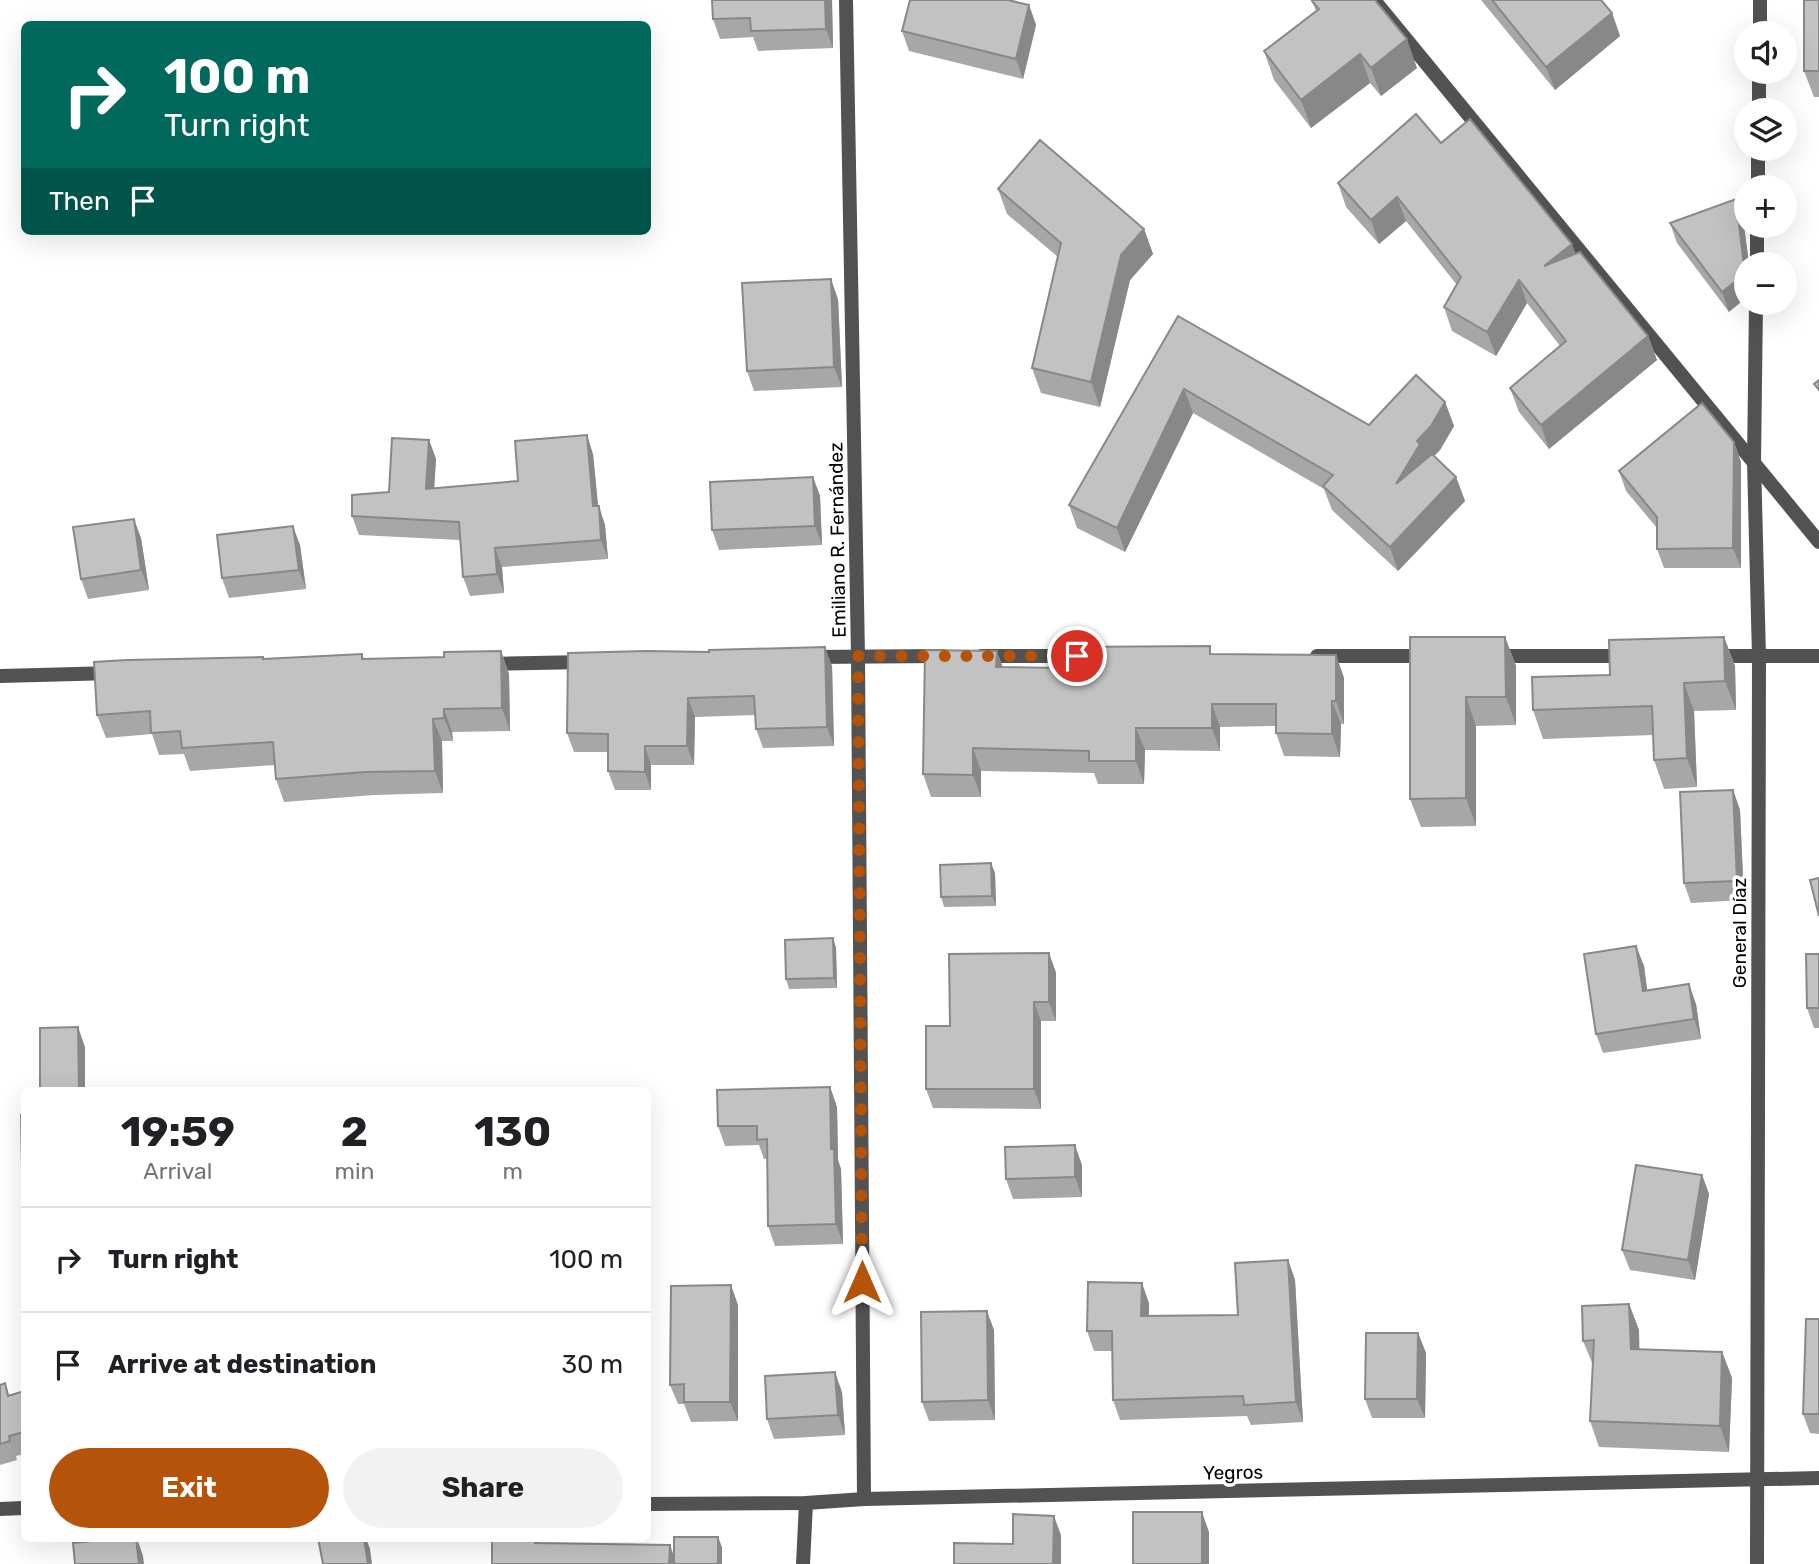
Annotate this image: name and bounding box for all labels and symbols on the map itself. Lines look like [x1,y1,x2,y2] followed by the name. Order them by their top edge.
[824,442,851,638] street label: Emiliano R. Fernández
[1047,626,1107,686] pin
[1728,878,1751,988] street label: General Díaz
[825,1245,899,1319] position arrow
[1203,1460,1263,1485] street label: Yegros

